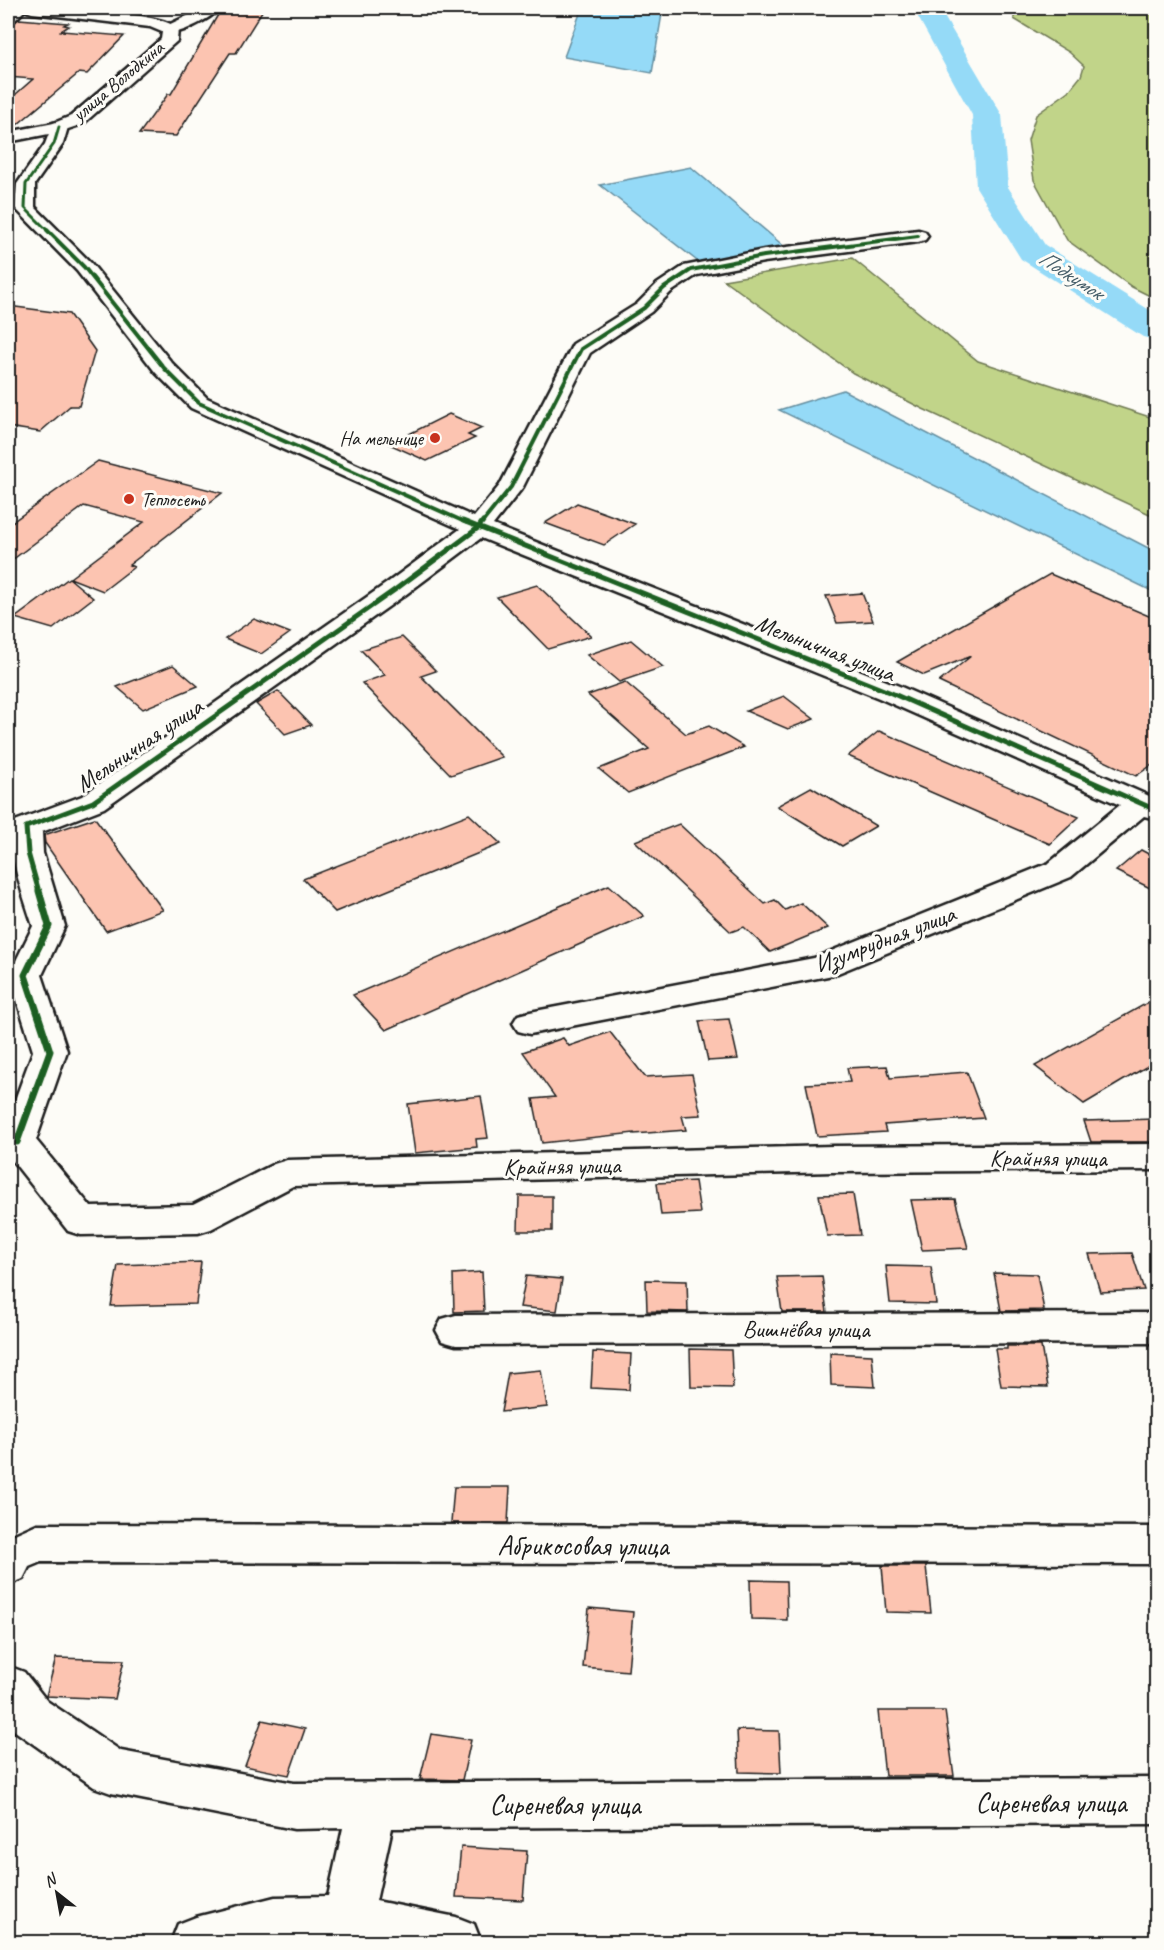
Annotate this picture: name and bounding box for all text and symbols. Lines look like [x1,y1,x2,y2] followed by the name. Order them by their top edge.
[66,34,170,127] street label: улица Володкина
[1033,244,1112,308] water label: Подкумок
[340,426,424,451] place label: На мельнице
[428,431,442,445] marker: На мельнице
[141,487,206,512] place label: Теплосеть
[122,492,136,506] marker: Теплосеть
[751,608,900,689] street label: Мельничная улица
[70,691,210,799] street label: Мельничная улица
[810,898,961,981] street label: Изумрудная улица
[989,1143,1108,1173] street label: Крайняя улица
[503,1150,622,1182] street label: Крайняя улица
[742,1314,871,1344] street label: Вишнёвая улица
[497,1528,670,1563] street label: Абрикосовая улица
[975,1785,1128,1820] street label: Сиреневая улица
[489,1787,642,1822] street label: Сиреневая улица
[27,1863,87,1923] north arrow
[40,1868,62,1892] text: N

